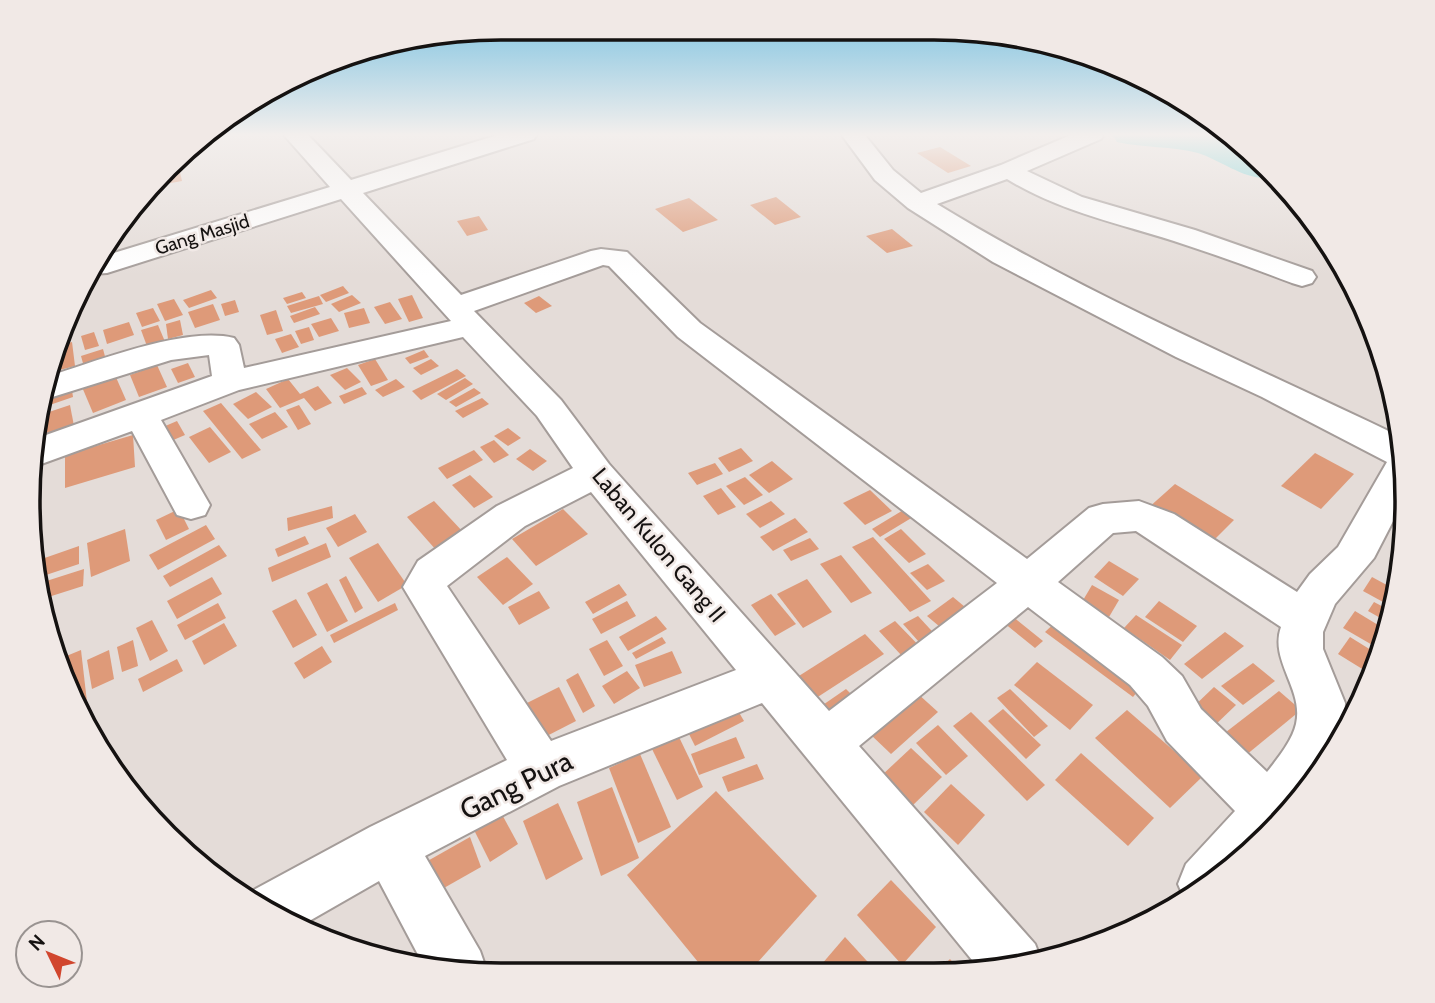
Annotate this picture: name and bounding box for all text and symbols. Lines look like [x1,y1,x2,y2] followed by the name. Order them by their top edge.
[152,209,252,260] street label: Gang Masjid
[586,462,732,628] street label: Laban Kulon Gang II
[454,743,578,827] street label: Gang Pura
[14,919,84,989] north arrow
[24,930,50,956] text: N

